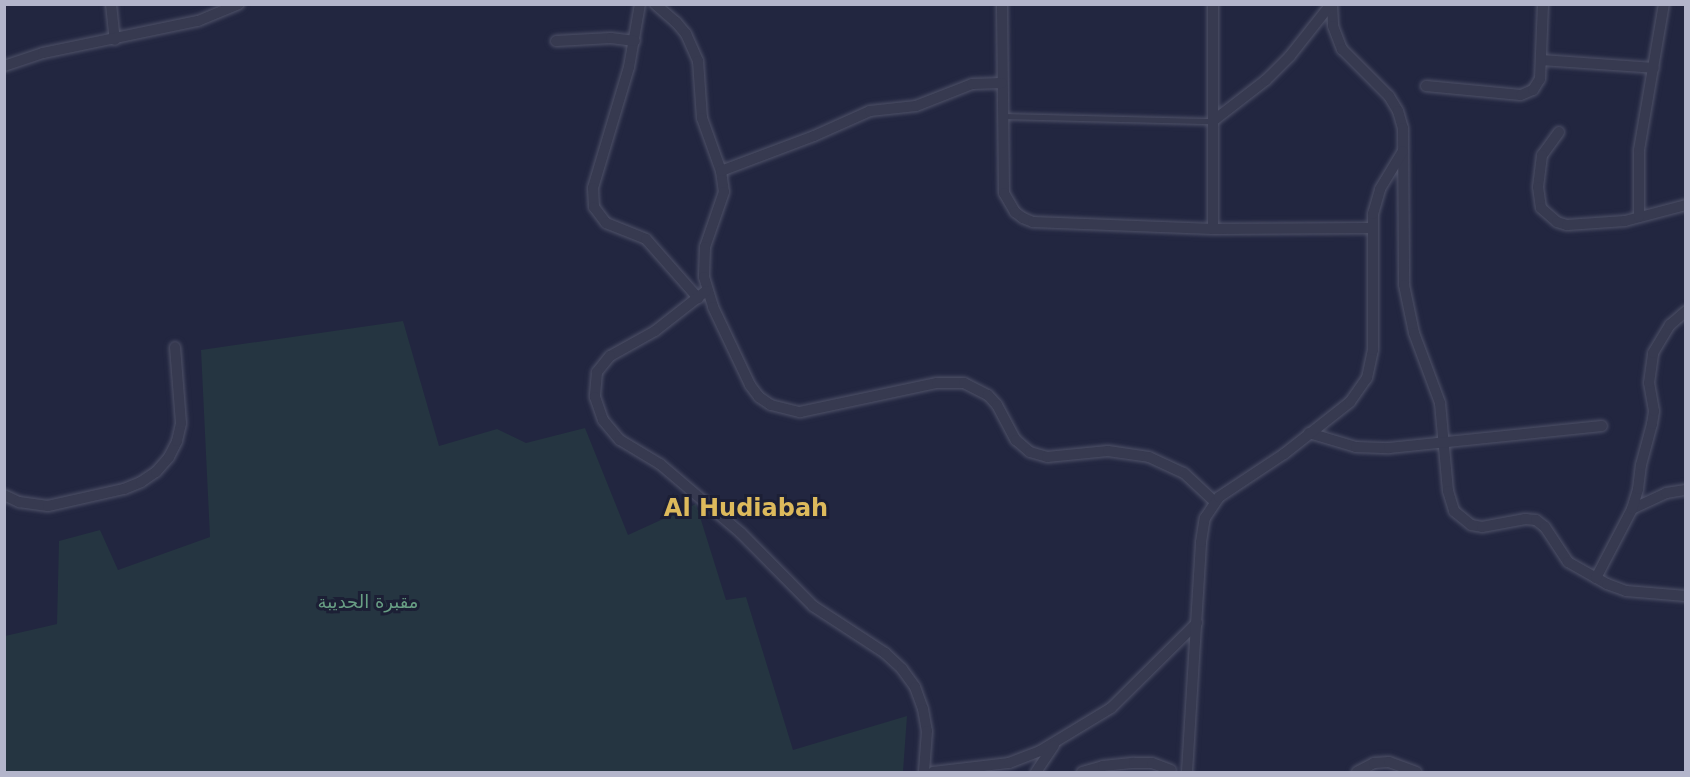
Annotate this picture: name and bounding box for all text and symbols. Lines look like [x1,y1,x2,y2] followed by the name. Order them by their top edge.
[664,495,828,523] district label: Al Hudiabah
[318,591,418,613] park label: مقبرة الحديبة

